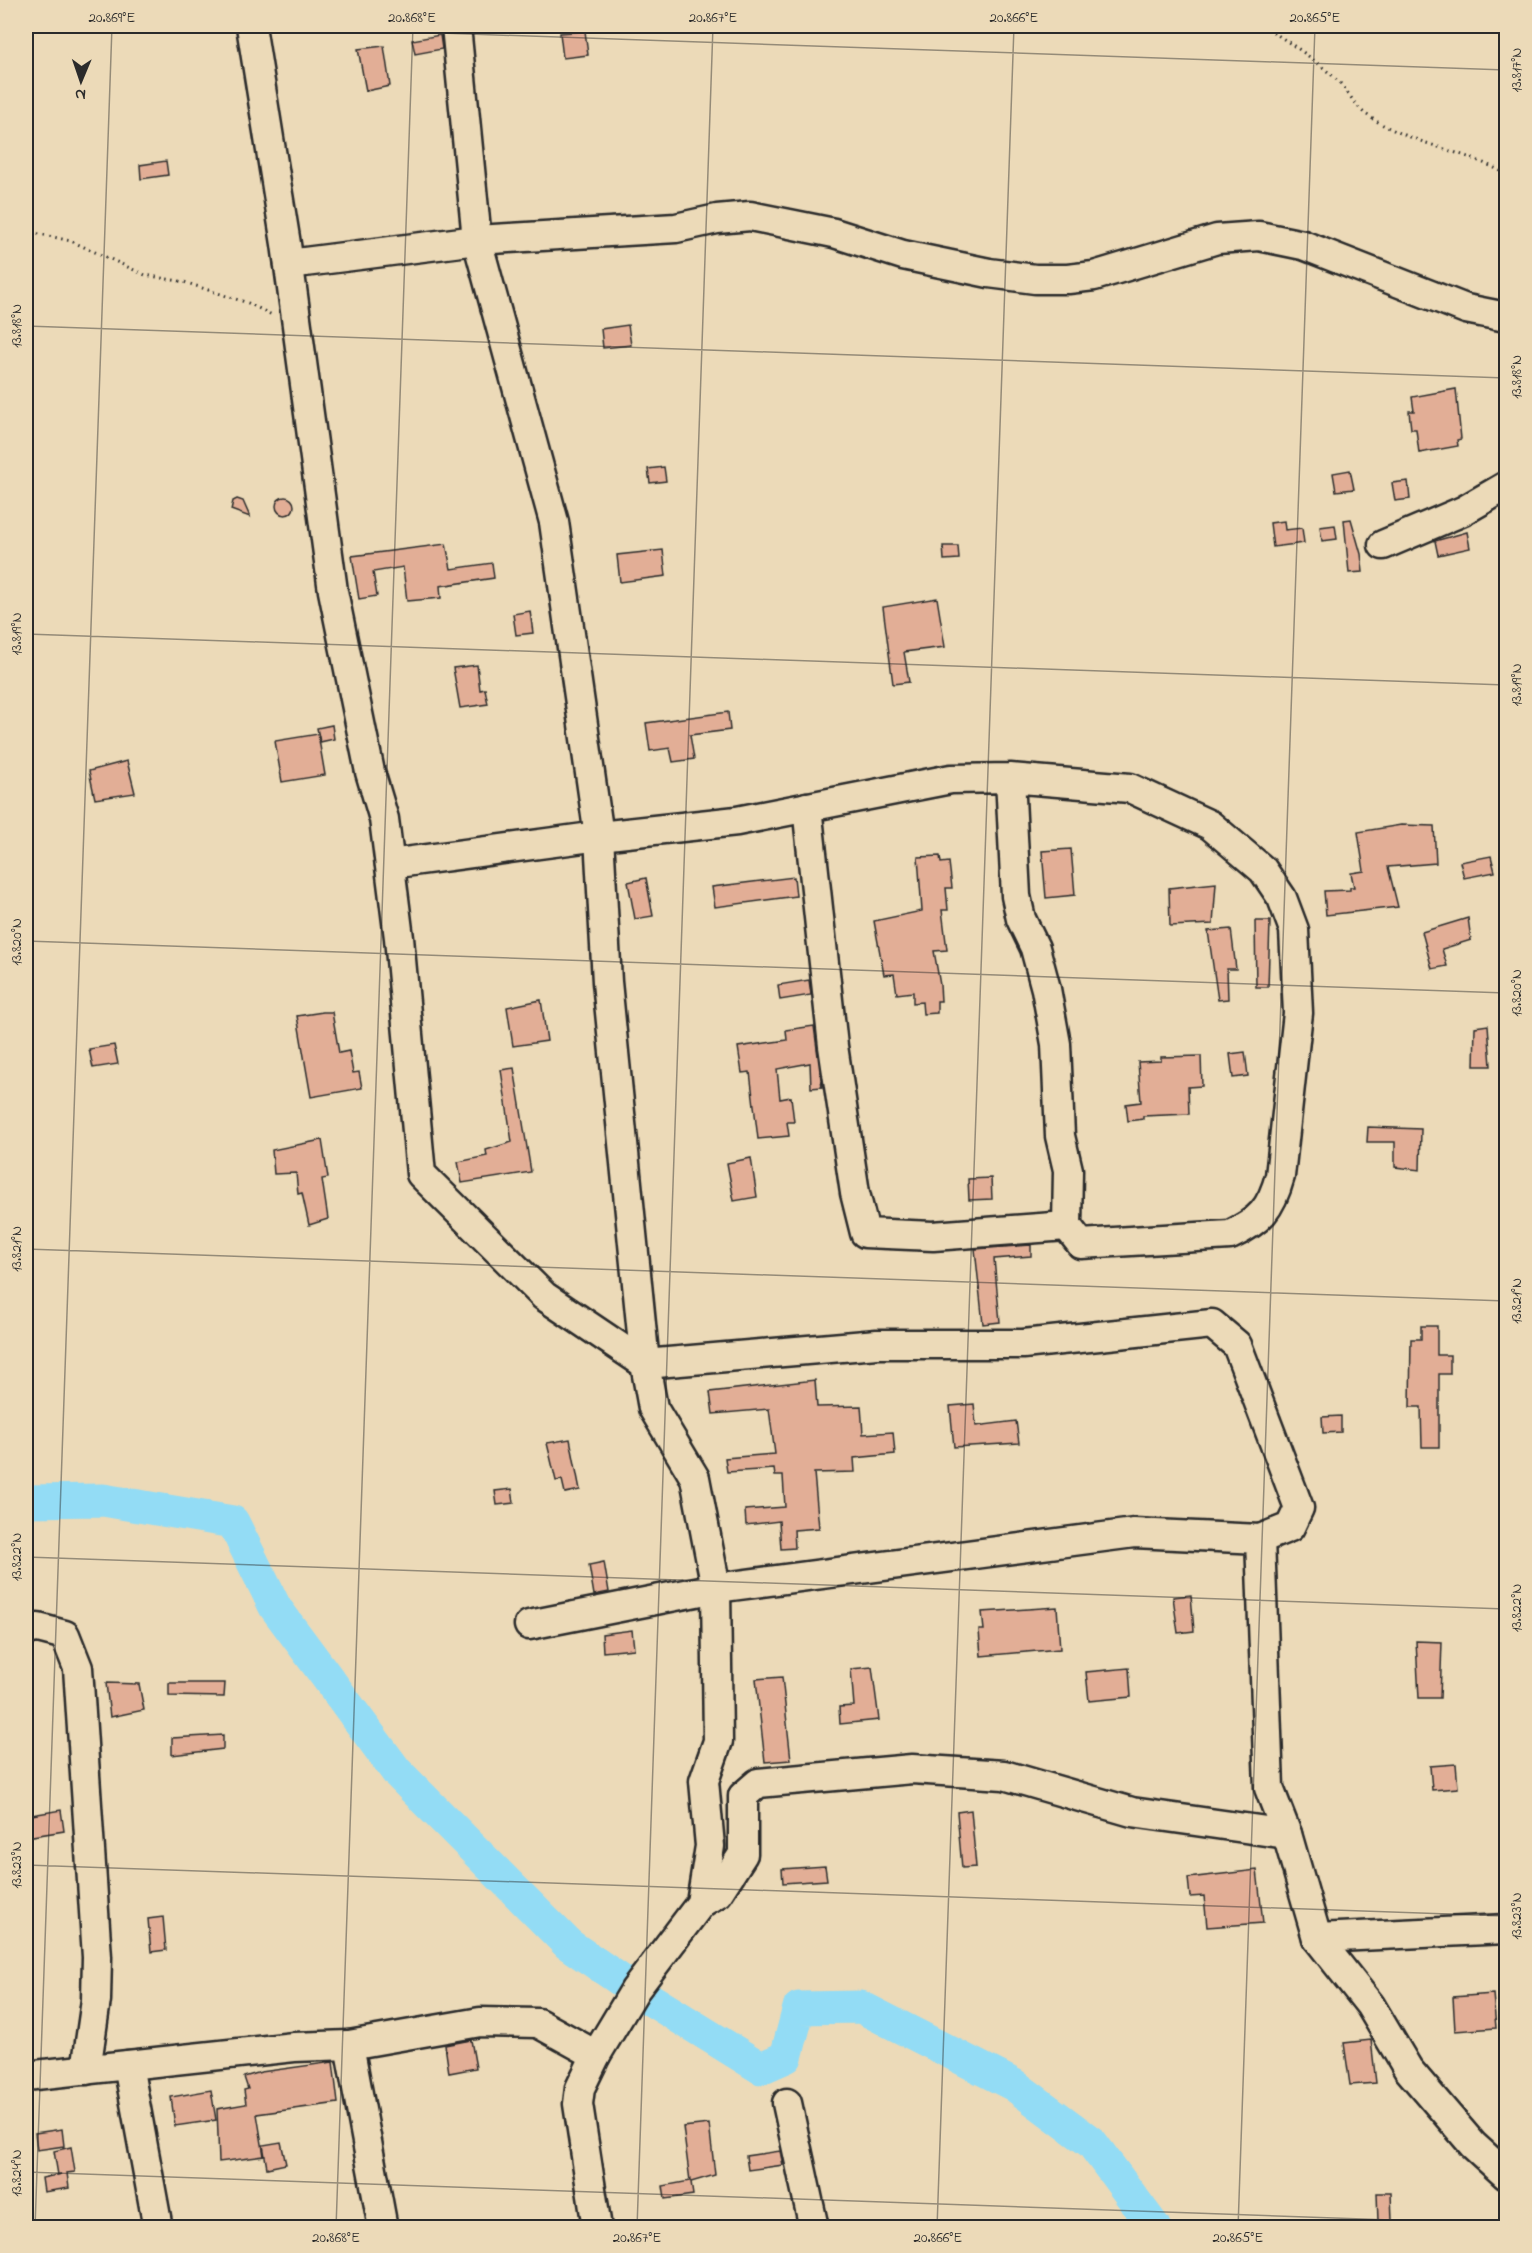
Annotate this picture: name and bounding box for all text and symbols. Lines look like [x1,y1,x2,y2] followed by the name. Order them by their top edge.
[89,7,135,29] text: 20.869°E
[388,7,436,29] text: 20.868°E
[689,7,737,29] text: 20.867°E
[990,7,1038,29] text: 20.866°E
[1290,7,1340,29] text: 20.865°E
[1506,48,1528,92] text: 13.817°N
[51,51,111,111] north arrow
[75,82,86,106] text: N
[6,304,28,348] text: 13.818°N
[1506,355,1528,399] text: 13.818°N
[6,612,28,656] text: 13.819°N
[1506,663,1528,707] text: 13.819°N
[6,918,28,966] text: 13.820°N
[1506,969,1528,1017] text: 13.820°N
[6,1226,28,1272] text: 13.821°N
[1506,1278,1528,1324] text: 13.821°N
[6,1533,28,1581] text: 13.822°N
[1506,1584,1528,1632] text: 13.822°N
[6,1841,28,1889] text: 13.823°N
[1506,1892,1528,1940] text: 13.823°N
[6,2149,28,2197] text: 13.824°N
[312,2227,360,2249] text: 20.868°E
[613,2227,661,2249] text: 20.867°E
[914,2227,962,2249] text: 20.866°E
[1213,2227,1263,2249] text: 20.865°E

